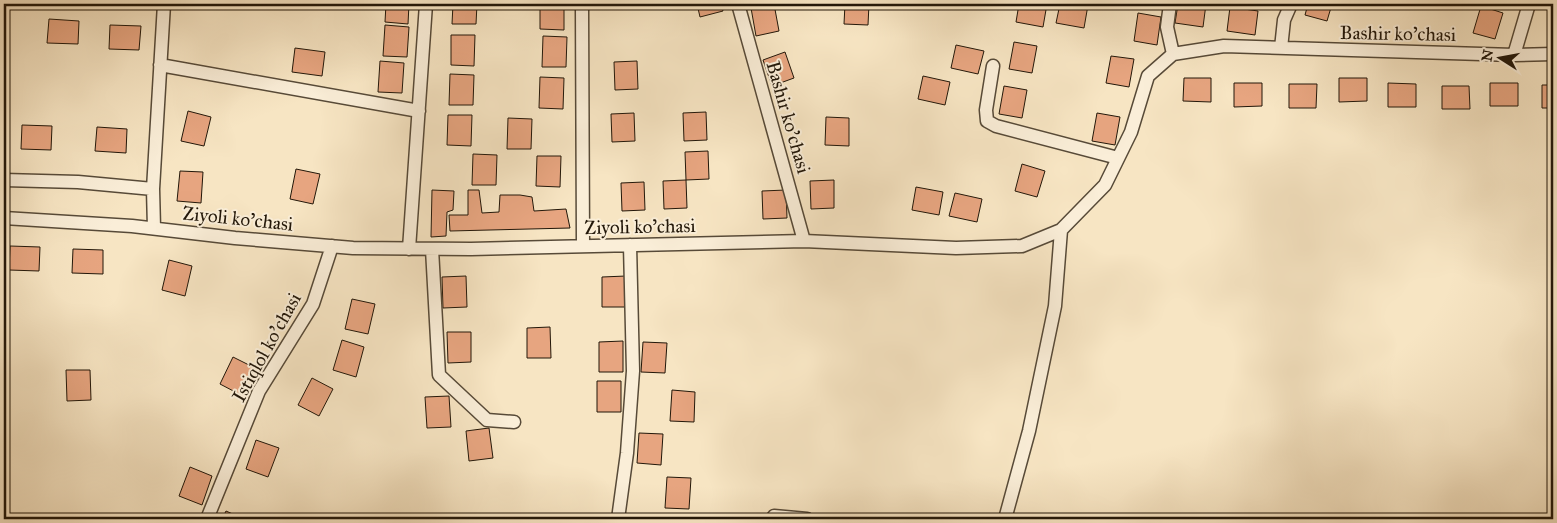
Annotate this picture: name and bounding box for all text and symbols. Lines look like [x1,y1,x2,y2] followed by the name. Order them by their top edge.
[1340,21,1456,46] street label: Bashir ko'chasi
[1474,32,1524,82] north arrow
[1478,48,1497,63] text: N
[761,58,816,176] street label: Bashir ko'chasi
[181,201,294,236] street label: Ziyoli ko'chasi
[584,214,696,239] street label: Ziyoli ko'chasi
[227,289,307,406] street label: Istiqlol ko'chasi

